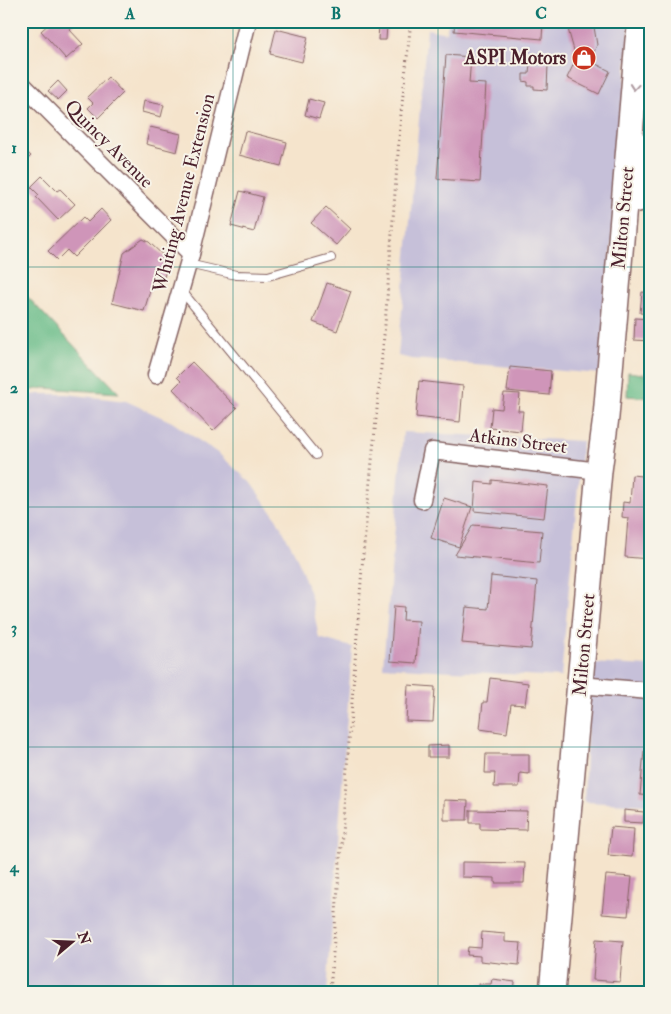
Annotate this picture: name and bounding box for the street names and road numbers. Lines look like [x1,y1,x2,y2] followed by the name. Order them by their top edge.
[147,91,220,296] street label: Whiting Avenue Extension
[60,95,158,193] street label: Quincy Avenue
[607,166,639,270] street label: Milton Street
[467,423,568,459] street label: Atkins Street
[568,593,600,697] street label: Milton Street

